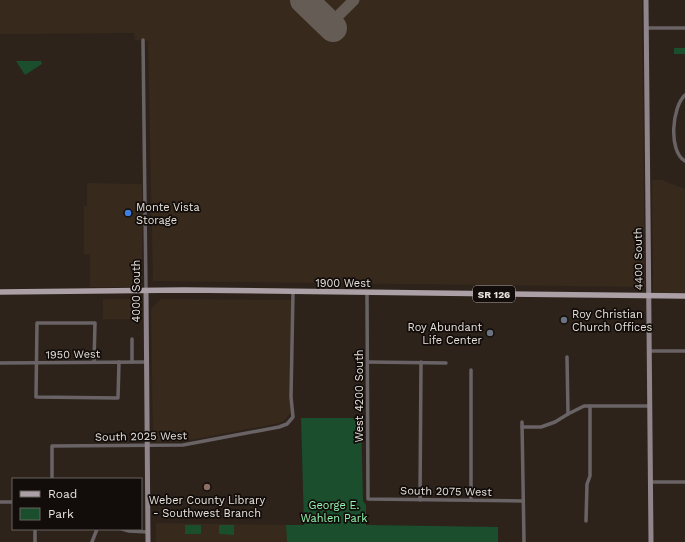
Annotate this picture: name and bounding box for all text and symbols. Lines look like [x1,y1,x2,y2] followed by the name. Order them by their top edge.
[136,201,200,227] place label: Monte Vista Storage
[123,208,133,218] marker: Monte Vista Storage
[631,228,646,290] street label: 4400 South
[130,260,143,322] street label: 4000 South
[315,277,371,290] street label: 1900 West
[473,286,515,302] road number: SR 126
[572,308,652,334] place label: Roy Christian Church Offices
[559,315,569,325] marker: Roy Christian Church Offices
[408,321,483,347] place label: Roy Abundant Life Center
[485,328,495,338] marker: Roy Abundant Life Center
[46,348,101,361] street label: 1950 West
[353,349,366,443] street label: West 4200 South
[95,429,188,444] street label: South 2025 West
[12,478,142,530] legend
[202,482,212,492] marker: Weber County Library - Southwest Branch
[400,484,492,499] street label: South 2075 West
[48,487,77,501] text: Road
[149,494,265,520] place label: Weber County Library - Southwest Branch
[300,499,368,525] park label: George E. Wahlen Park
[48,507,74,521] text: Park

